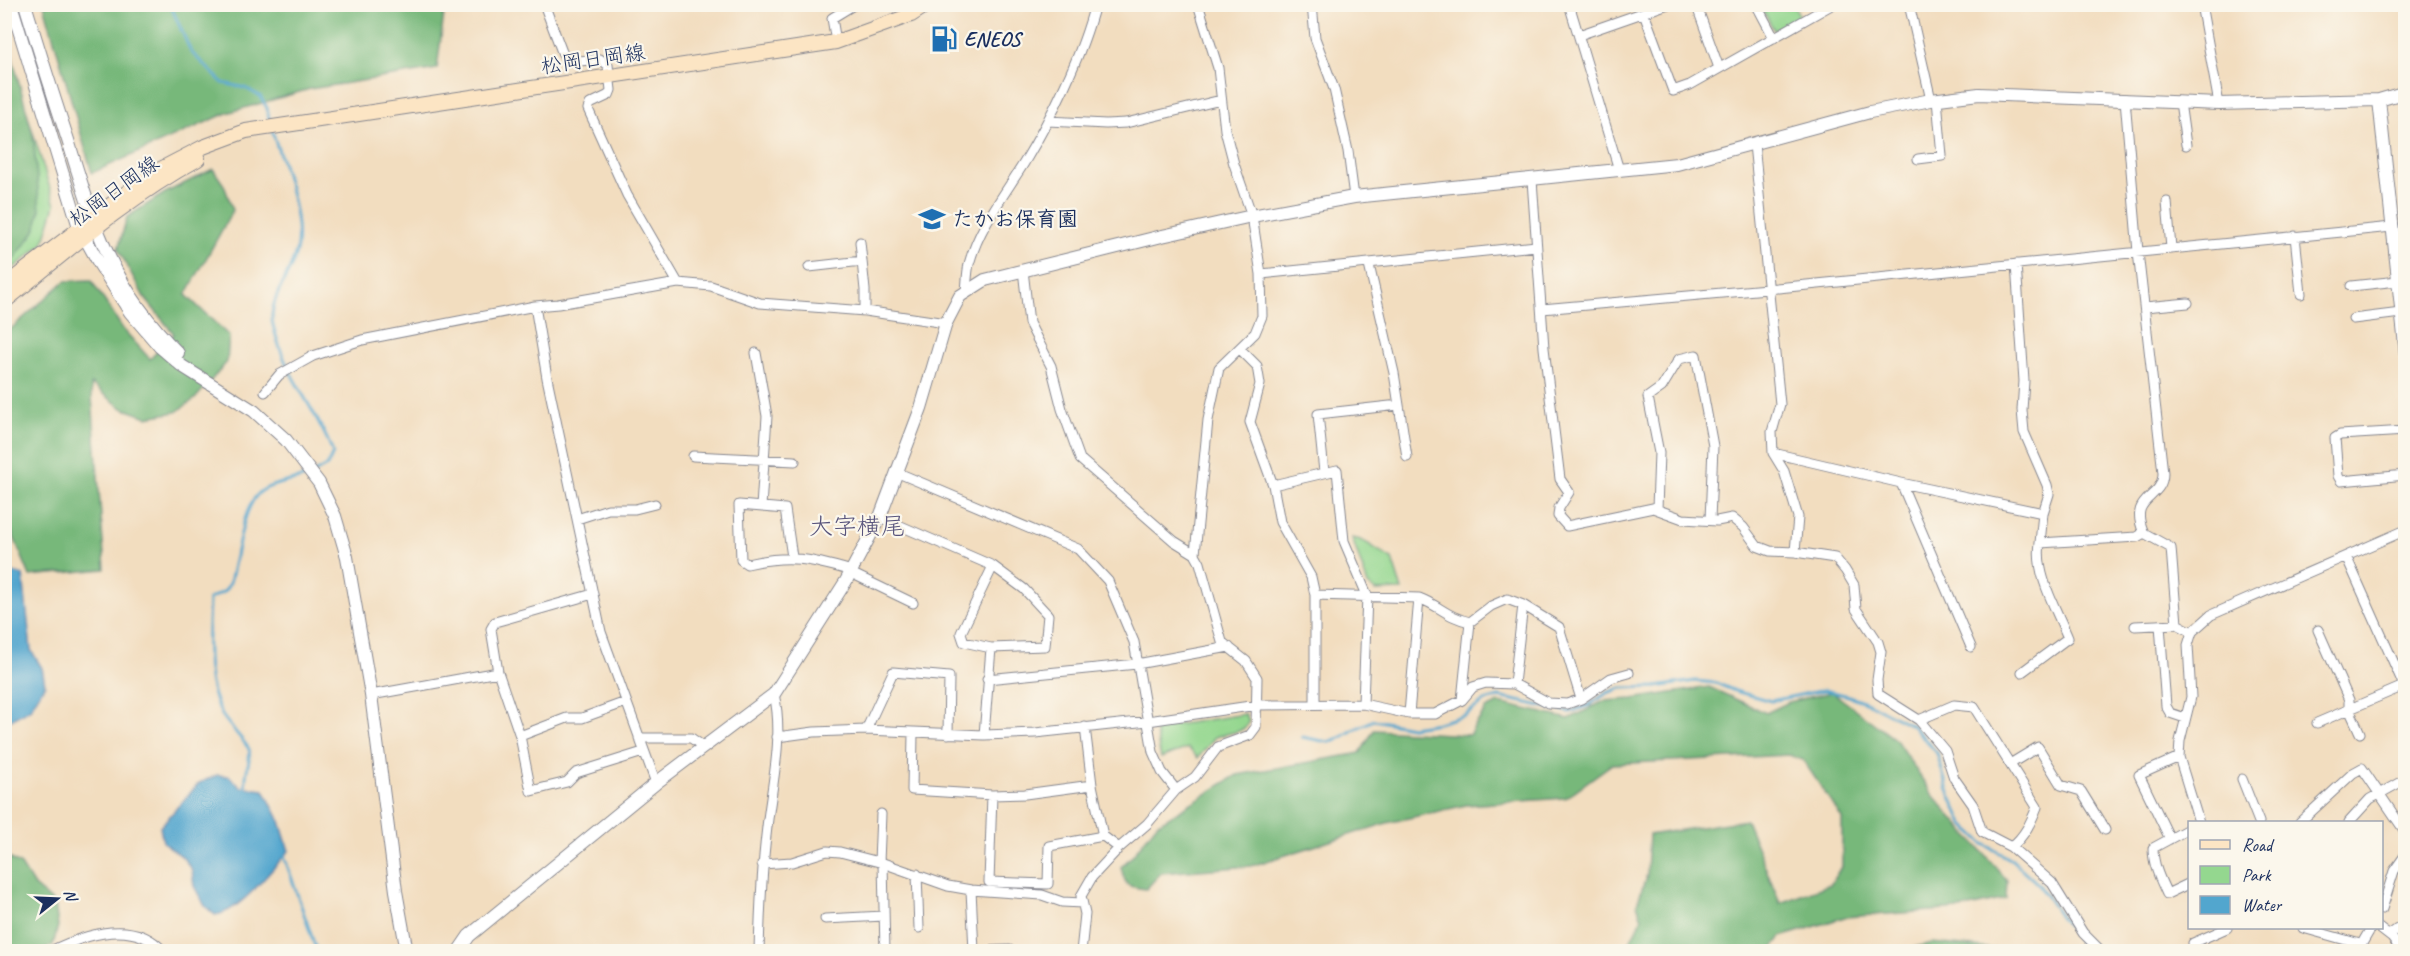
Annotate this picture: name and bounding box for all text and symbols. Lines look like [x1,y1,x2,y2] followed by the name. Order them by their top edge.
[929,24,959,54] fuel station icon: ENEOS
[964,26,1024,52] place label: ENEOS
[539,39,647,79] street label: 松岡日岡線
[64,150,164,232] street label: 松岡日岡線
[917,204,947,234] school or university icon: たかお保育園
[952,206,1078,232] place label: たかお保育園
[809,511,905,541] district label: 大字横尾
[2188,821,2383,929] legend
[2242,834,2275,856] text: Road
[2242,864,2272,886] text: Park
[27,869,87,929] north arrow
[59,887,82,905] text: N
[2242,894,2283,916] text: Water

